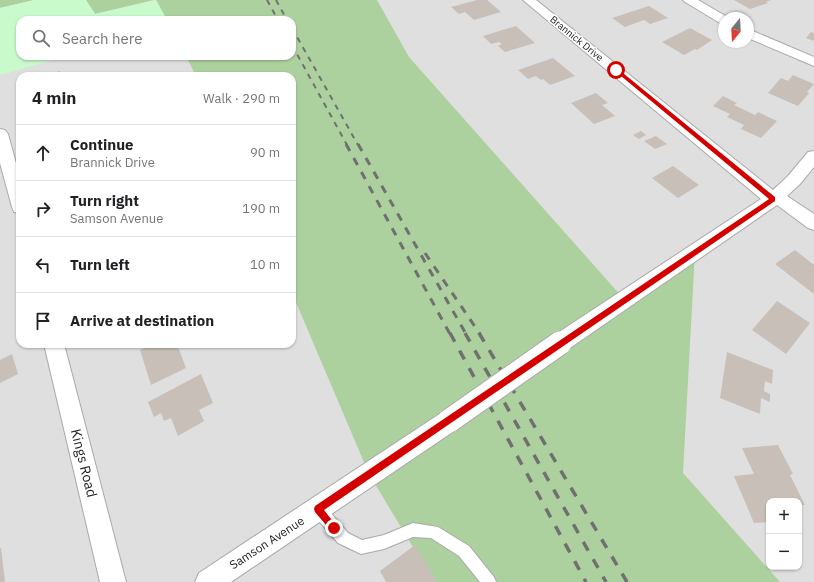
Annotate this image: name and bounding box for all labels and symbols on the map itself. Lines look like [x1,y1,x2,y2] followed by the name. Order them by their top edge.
[718,12,754,48] north arrow
[547,13,607,64] street label: Brannick Drive
[607,61,625,79] route start
[67,427,101,499] street label: Kings Road
[227,513,307,572] street label: Samson Avenue
[325,519,343,537] route end

